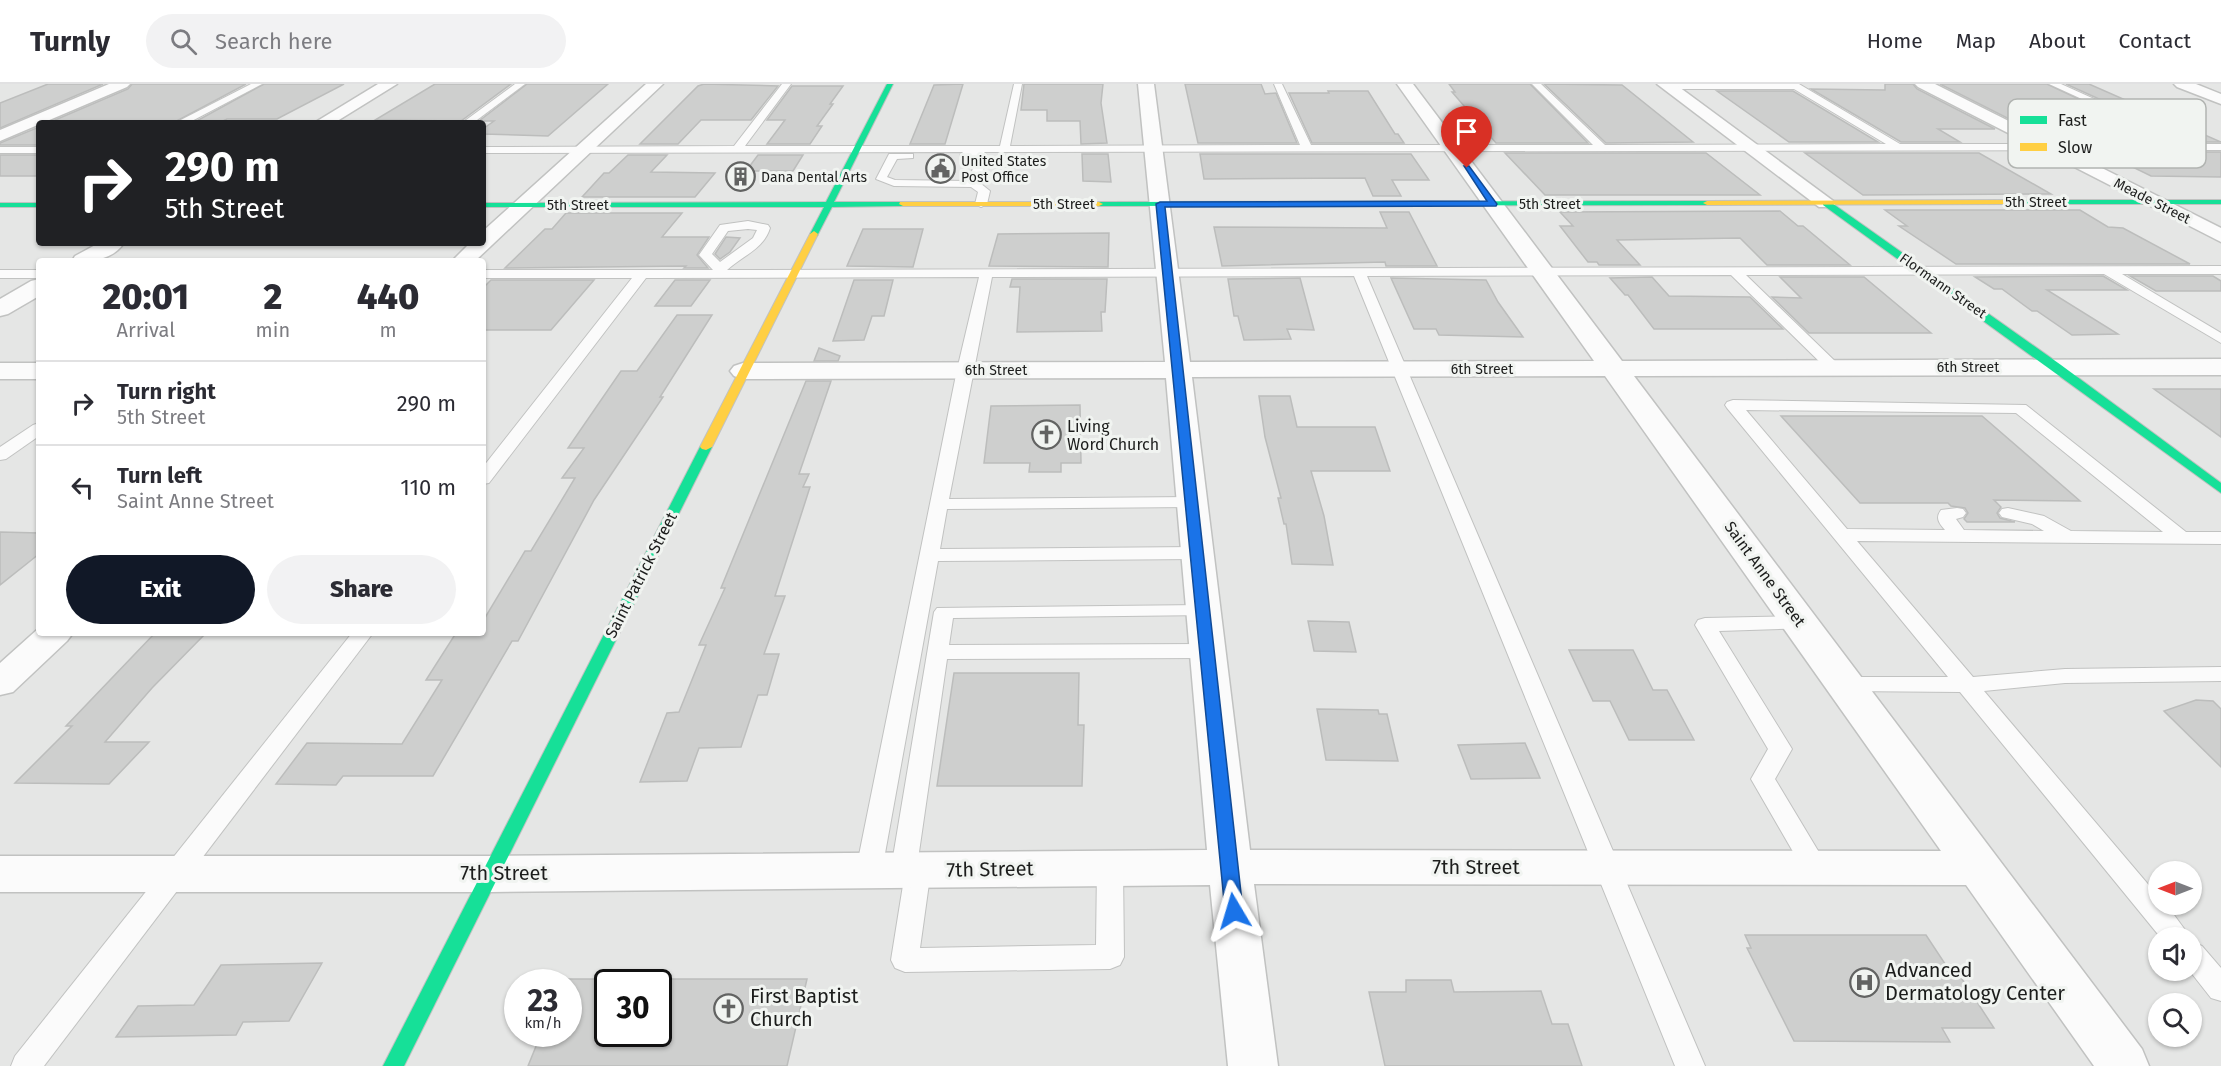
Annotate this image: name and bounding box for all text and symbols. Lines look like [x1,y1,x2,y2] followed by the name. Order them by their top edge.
[146,14,566,68] search box
[30,25,110,58] text: Turnly
[167,25,200,58] icon: search
[215,28,332,55] text: Search here
[1867,28,1923,54] text: Home
[1956,28,1996,54] text: Map
[2029,28,2086,54] text: About
[2119,28,2191,54] text: Contact
[2008,99,2206,168] legend
[1441,106,1492,168] pin
[2058,111,2087,130] text: Fast
[1450,115,1483,148] icon: arrive
[2058,138,2093,157] text: Slow
[165,142,280,192] text: 290 m
[66,144,144,222] icon: right
[924,153,956,185] public building icon: United States Post Office
[961,153,1047,186] place label: United States Post Office
[724,161,756,193] building icon: Dana Dental Arts
[761,169,868,186] place label: Dana Dental Arts
[2111,174,2194,228] street label: Meade Street
[165,193,284,225] text: 5th Street
[2005,194,2068,211] street label: 5th Street
[1033,196,1096,213] street label: 5th Street
[1519,196,1582,213] street label: 5th Street
[547,197,610,214] street label: 5th Street
[1896,250,1990,323] street label: Flormann Street
[103,275,189,319] text: 20:01
[263,275,282,319] text: 2
[357,275,419,319] text: 440
[117,318,175,342] text: Arrival
[256,318,290,342] text: min
[379,318,397,342] text: m
[1937,359,2000,376] street label: 6th Street
[1451,361,1514,378] street label: 6th Street
[965,362,1028,379] street label: 6th Street
[117,378,216,405] text: Turn right
[66,387,99,420] icon: right
[397,390,456,417] text: 290 m
[117,405,205,429] text: 5th Street
[1067,417,1159,454] place label: Living Word Church
[1030,419,1062,451] church icon: Living Word Church
[117,462,202,489] text: Turn left
[66,471,99,504] icon: left
[400,474,456,501] text: 110 m
[117,489,274,513] text: Saint Anne Street
[601,509,681,641] street label: Saint Patrick Street
[1720,518,1810,631] street label: Saint Anne Street
[66,555,255,624] button: Exit
[267,555,456,624] button: Share
[1432,855,1520,879] street label: 7th Street
[946,856,1035,882] street label: 7th Street
[460,861,548,885] street label: 7th Street
[2148,861,2202,915] north arrow
[2148,861,2202,1047] map controls
[1202,879,1266,943] position arrow
[2148,927,2202,981] button: sound
[1885,958,2065,1005] place label: Advanced Dermatology Center
[1848,966,1880,998] hospital icon: Advanced Dermatology Center
[594,969,672,1047] speed limit sign: 30
[528,983,558,1019] text: 23
[750,984,859,1031] place label: First Baptist Church
[713,992,745,1024] church icon: First Baptist Church
[2148,993,2202,1047] button: search
[524,1014,562,1032] text: km/h

